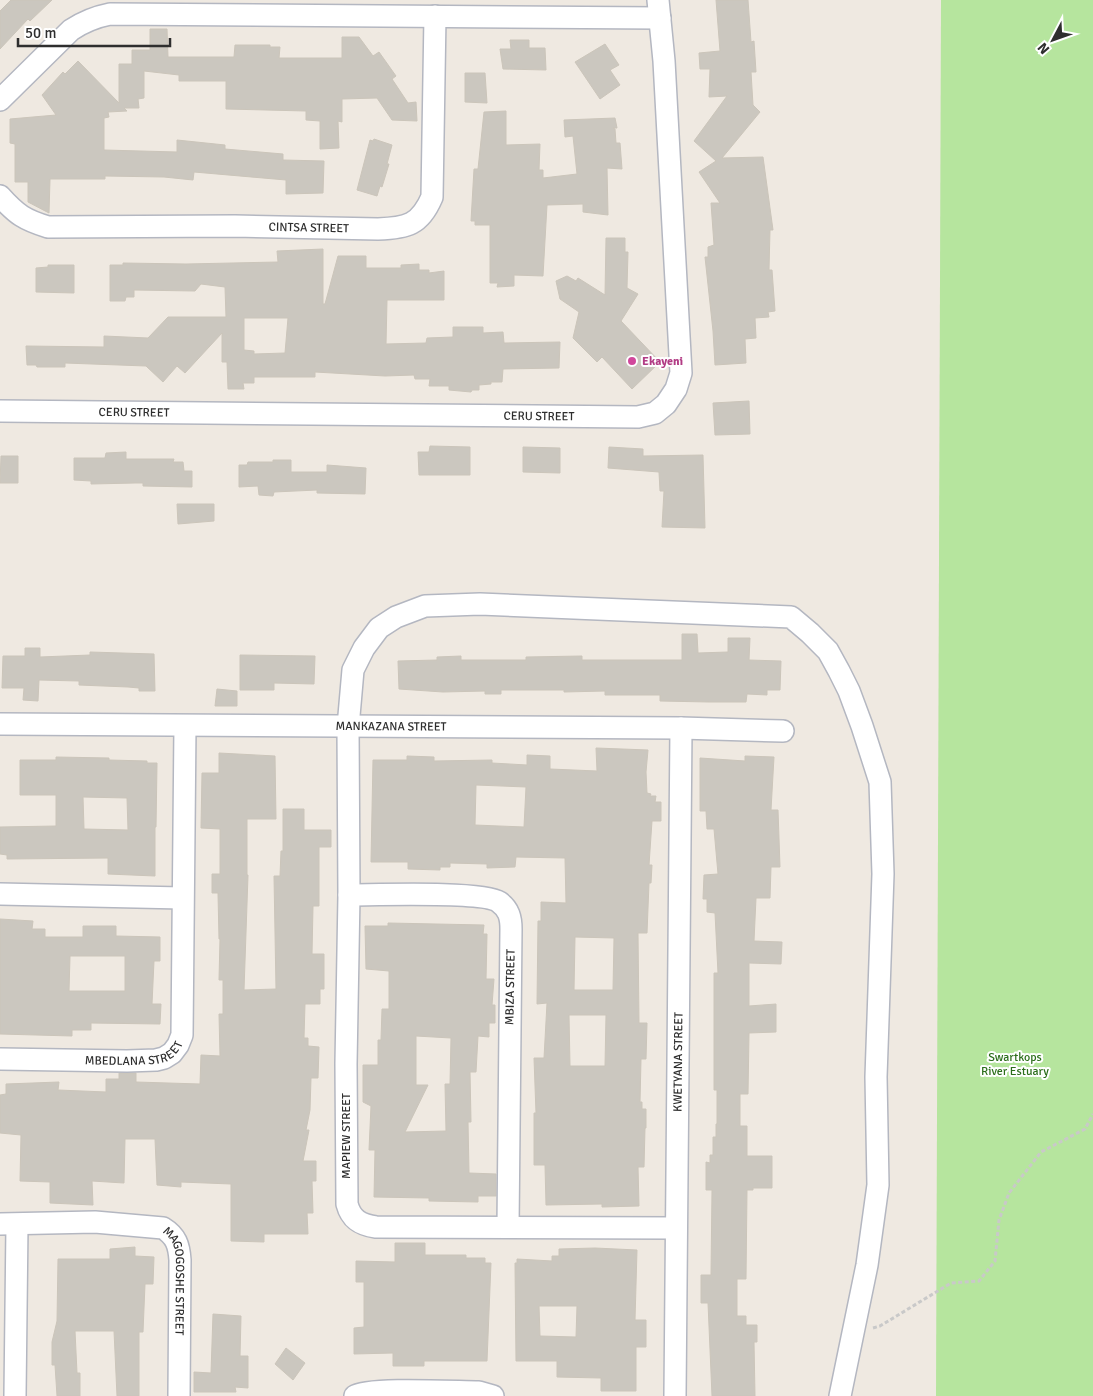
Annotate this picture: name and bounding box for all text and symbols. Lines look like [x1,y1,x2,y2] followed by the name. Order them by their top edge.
[18,15,170,47] scale bar
[1028,15,1078,65] north arrow
[25,24,56,42] text: 50 m
[1034,39,1053,57] text: N
[268,220,349,236] street label: CINTSA STREET
[642,354,683,369] place label: Ekayeni
[626,355,638,367] marker: Ekayeni
[99,405,170,421] street label: CERU STREET
[504,409,575,424] street label: CERU STREET
[335,719,447,735] street label: MANKAZANA STREET
[502,949,519,1025] street label: MBIZA STREET
[671,1012,686,1112] street label: KWETYANA STREET
[85,1039,187,1069] street label: MBEDLANA STREET
[981,1050,1049,1079] park label: Swartkops River Estuary
[339,1093,354,1179] street label: MAPIEW STREET
[160,1224,187,1336] street label: MAGOGOSHE STREET

